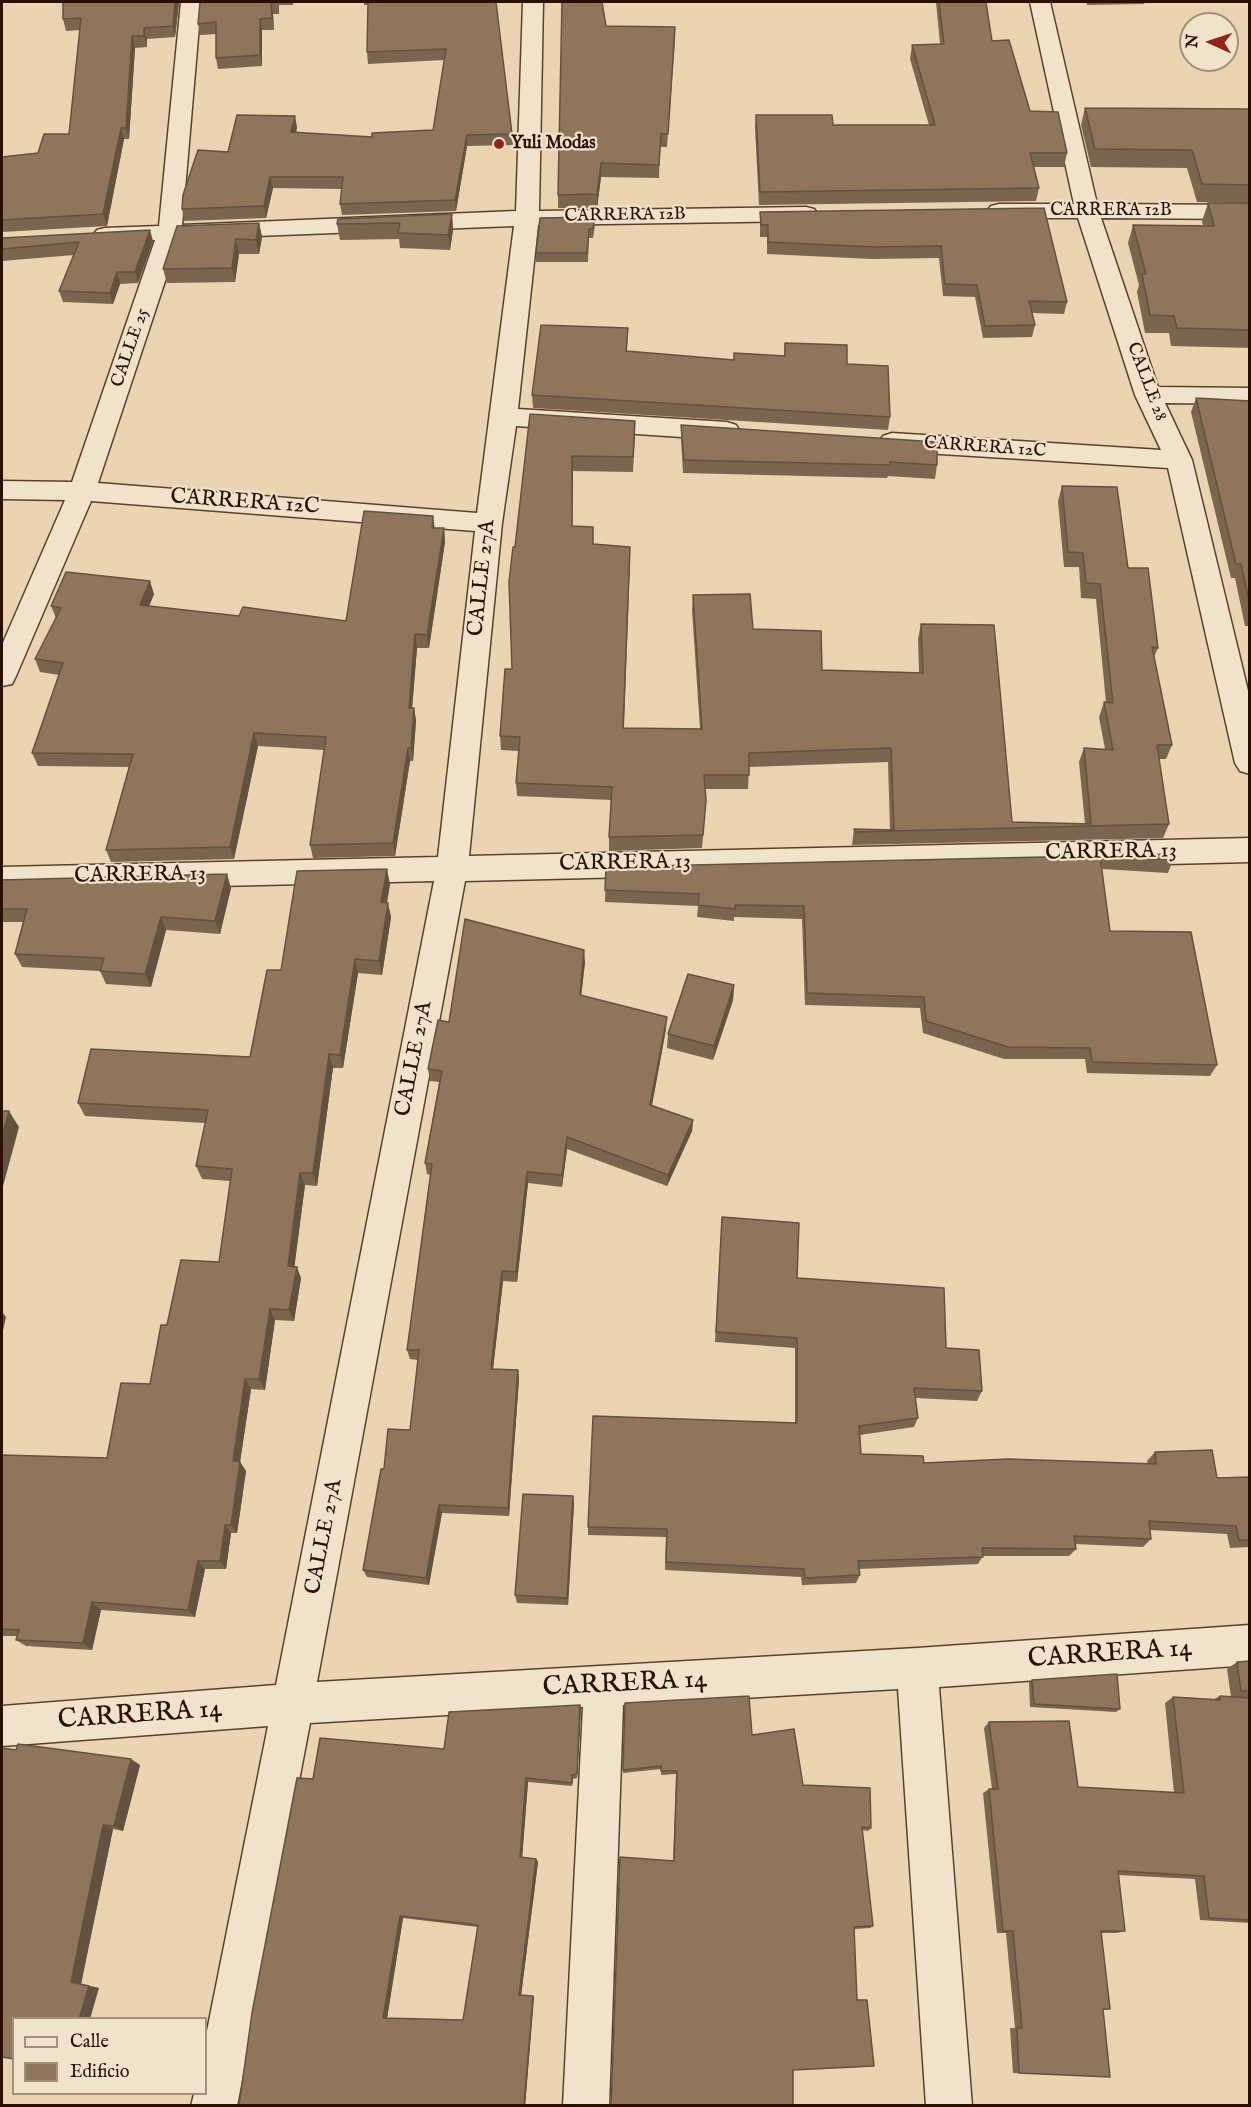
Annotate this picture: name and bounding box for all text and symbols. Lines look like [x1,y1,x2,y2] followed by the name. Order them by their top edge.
[1179,12,1239,72] north arrow
[1183,34,1203,49] text: N
[511,133,596,155] place label: Yuli Modas
[492,137,506,151] marker: Yuli Modas
[1050,200,1172,222] street label: CARRERA 12B
[564,204,686,228] street label: CARRERA 12B
[107,306,155,390] street label: CALLE 25
[1121,340,1171,424] street label: CALLE 28
[923,433,1047,463] street label: CARRERA 12C
[169,485,321,521] street label: CARRERA 12C
[464,518,502,638] street label: CALLE 27A
[1045,839,1177,867] street label: CARRERA 13
[559,850,691,878] street label: CARRERA 13
[74,862,206,890] street label: CARRERA 13
[391,999,439,1119] street label: CALLE 27A
[301,1477,349,1597] street label: CALLE 27A
[1027,1633,1193,1677] street label: CARRERA 14
[542,1665,708,1705] street label: CARRERA 14
[57,1694,223,1738] street label: CARRERA 14
[12,2017,207,2095] legend
[70,2031,109,2054] text: Calle
[70,2061,130,2084] text: Edificio

